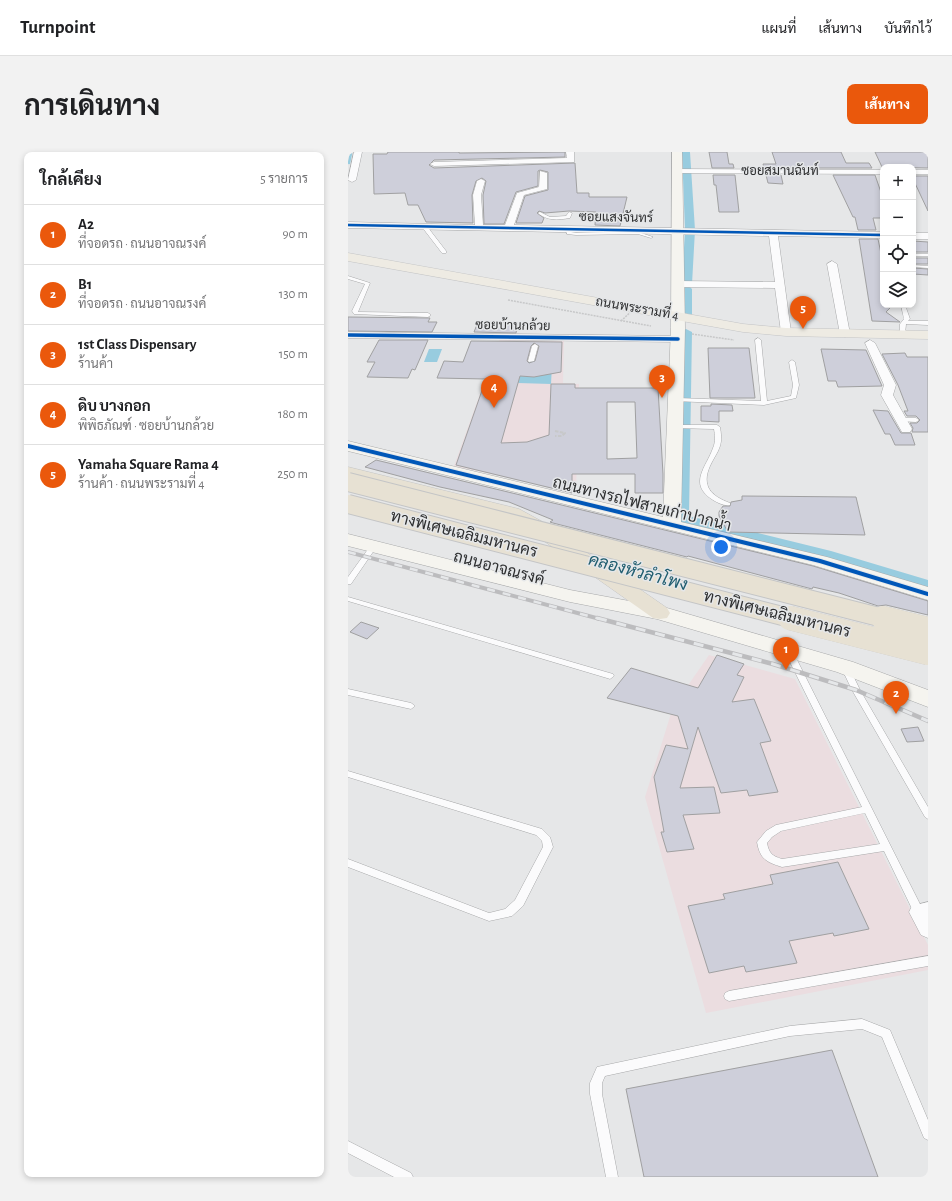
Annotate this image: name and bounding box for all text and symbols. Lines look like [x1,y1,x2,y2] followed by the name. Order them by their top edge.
[20,18,95,37] text: Turnpoint
[761,22,796,36] text: แผนที่
[818,22,862,36] text: เส้นทาง
[884,22,932,36] text: บันทึกไว้
[847,84,928,124] button: เส้นทาง
[24,93,160,121] text: การเดินทาง
[741,161,819,178] street label: ซอยสมานฉันท์
[880,164,916,308] map controls
[880,164,916,200] button: +
[40,171,102,188] text: ใกล้เคียง
[260,173,308,186] text: 5 รายการ
[880,200,916,236] button: −
[579,207,653,225] street label: ซอยแสงจันทร์
[78,217,94,232] text: A2
[51,228,55,241] text: 1
[282,228,308,241] text: 90 m
[880,236,916,272] button: locate
[78,238,206,251] text: ที่จอดรถ · ถนนอาจณรงค์
[880,272,916,308] button: layers
[78,277,92,292] text: B1
[50,288,56,301] text: 2
[279,288,308,301] text: 130 m
[594,288,681,323] street label: ถนนพระรามที่ 4
[790,296,816,329] pin: 5
[78,298,206,311] text: ที่จอดรถ · ถนนอาจณรงค์
[475,315,551,333] street label: ซอยบ้านกล้วย
[78,337,196,352] text: 1st Class Dispensary
[50,348,56,361] text: 3
[279,348,308,361] text: 150 m
[78,358,113,371] text: ร้านค้า
[649,365,675,398] pin: 3
[481,375,507,408] pin: 4
[78,399,151,414] text: ดิบ บางกอก
[50,408,56,421] text: 4
[278,408,308,421] text: 180 m
[78,420,214,433] text: พิพิธภัณฑ์ · ซอยบ้านกล้วย
[78,457,219,472] text: Yamaha Square Rama 4
[551,467,735,534] street label: ถนนทางรถไฟสายเก่าปากน้ำ
[50,468,56,481] text: 5
[277,468,308,481] text: 250 m
[78,478,205,491] text: ร้านค้า · ถนนพระรามที่ 4
[389,506,540,560] street label: ทางพิเศษเฉลิมมหานคร
[711,537,731,557] your location
[452,543,548,588] street label: ถนนอาจณรงค์
[587,548,690,593] water label: คลองหัวลำโพง
[702,586,853,640] street label: ทางพิเศษเฉลิมมหานคร
[773,637,799,670] pin: 1
[883,681,909,714] pin: 2

